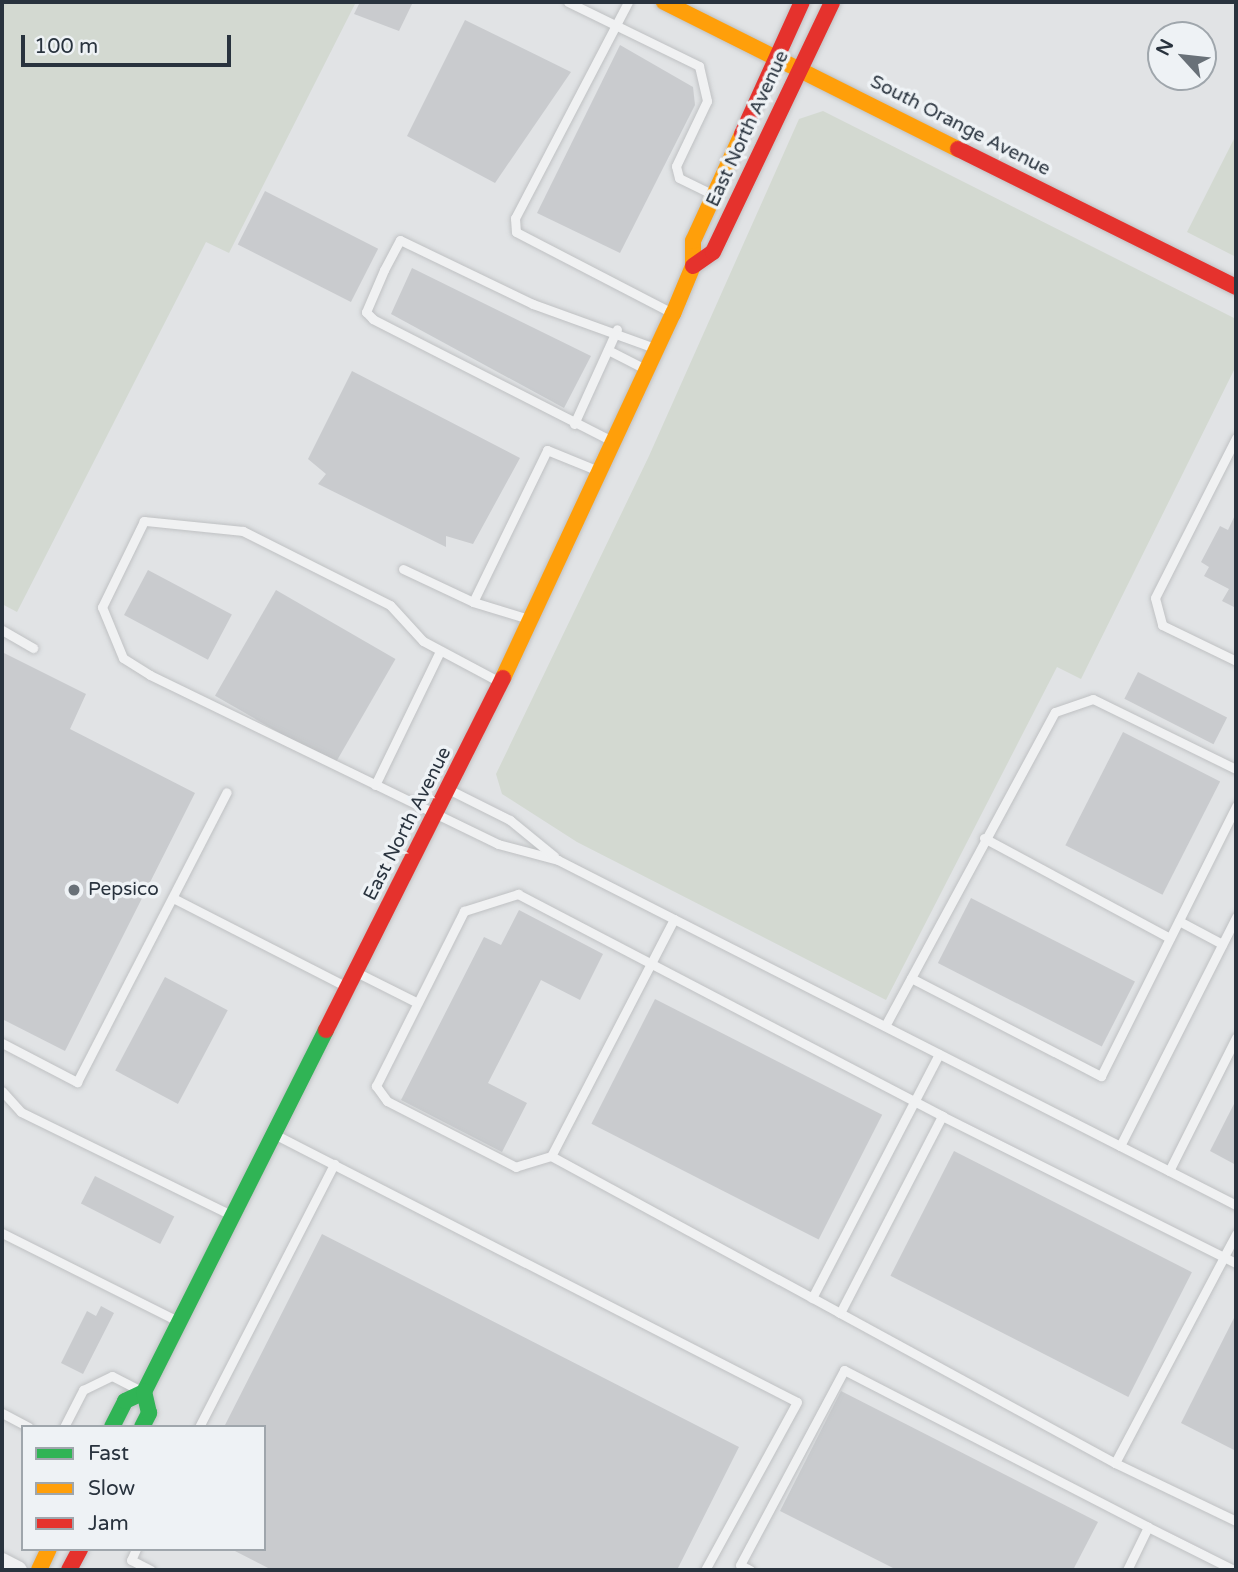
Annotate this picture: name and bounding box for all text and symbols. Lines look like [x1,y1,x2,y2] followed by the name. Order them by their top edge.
[24,21,234,65] scale bar
[1147,21,1217,91] north arrow
[34,34,98,59] text: 100 m
[1152,36,1178,59] text: N
[702,47,794,211] street label: East North Avenue
[866,71,1054,181] street label: South Orange Avenue
[359,743,457,905] street label: East North Avenue
[88,879,159,901] place label: Pepsico
[66,882,82,898] marker: Pepsico
[21,1425,266,1551] legend
[88,1441,129,1466] text: Fast
[88,1476,135,1501] text: Slow
[88,1511,129,1536] text: Jam

